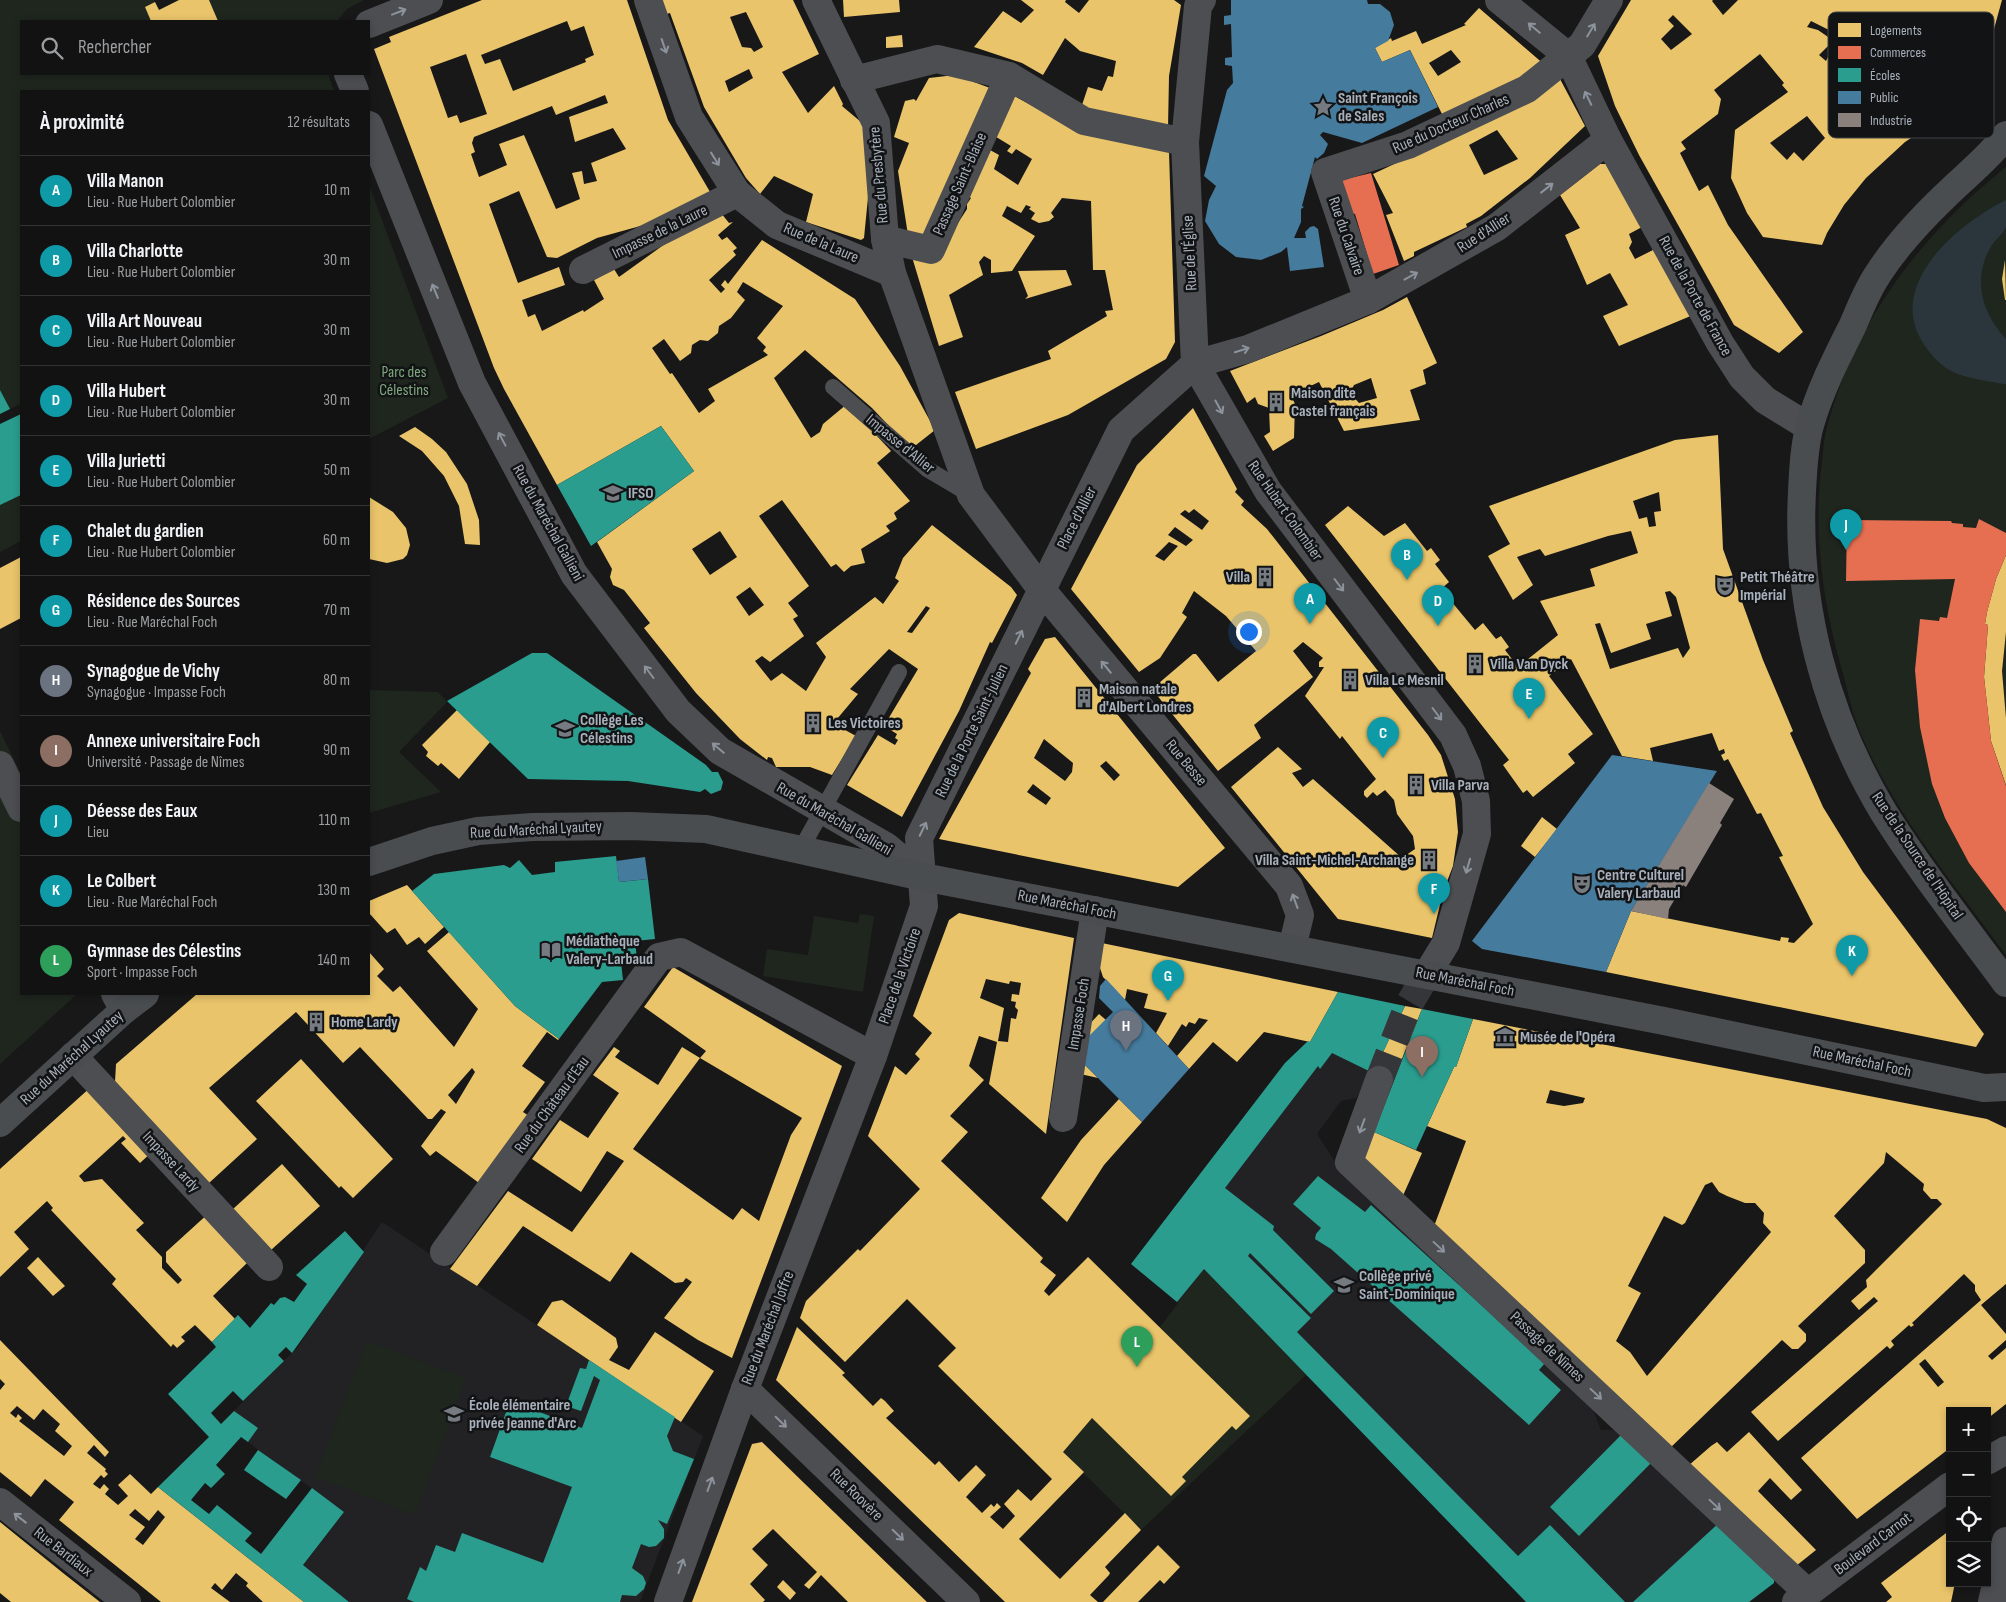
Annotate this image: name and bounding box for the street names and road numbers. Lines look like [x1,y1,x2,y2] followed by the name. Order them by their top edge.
[1390,90,1512,158] street label: Rue du Docteur Charles
[865,126,893,224] street label: Rue du Presbytère
[929,130,991,238] street label: Passage Saint-Blaise
[1324,194,1368,278] street label: Rue du Calvaire
[609,201,711,263] street label: Impasse de la Laure
[1454,209,1514,257] street label: Rue d'Allier
[1179,215,1201,291] street label: Rue de l'Église
[781,219,861,267] street label: Rue de la Laure
[1654,233,1736,359] street label: Rue de la Porte de France
[862,410,939,478] street label: Impasse d'Allier
[1243,457,1327,565] street label: Rue Hubert Colombier
[508,462,588,584] street label: Rue du Maréchal Gallieni
[1053,483,1101,552] street label: Place d'Allier
[932,661,1012,801] street label: Rue de la Porte Saint-Julien
[1161,736,1211,790] street label: Rue Besse
[773,778,895,860] street label: Rue du Maréchal Gallieni
[1867,789,1967,923] street label: Rue de la Source de l'Hôpital
[470,817,602,843] street label: Rue du Maréchal Lyautey
[1016,886,1118,924] street label: Rue Maréchal Foch
[875,926,925,1026] street label: Place de la Victoire
[1414,963,1516,1001] street label: Rue Maréchal Foch
[1064,977,1094,1051] street label: Impasse Foch
[17,1007,127,1109] street label: Rue du Maréchal Lyautey
[1811,1042,1913,1082] street label: Rue Maréchal Foch
[511,1053,593,1157] street label: Rue du Château d'Eau
[138,1128,204,1196] street label: Impasse Lardy
[738,1269,798,1387] street label: Rue du Maréchal Joffre
[1506,1308,1588,1386] street label: Passage de Nîmes
[825,1465,887,1525] street label: Rue Roovère
[1831,1509,1916,1579] street label: Boulevard Carnot
[30,1523,96,1581] street label: Rue Bardiaux

